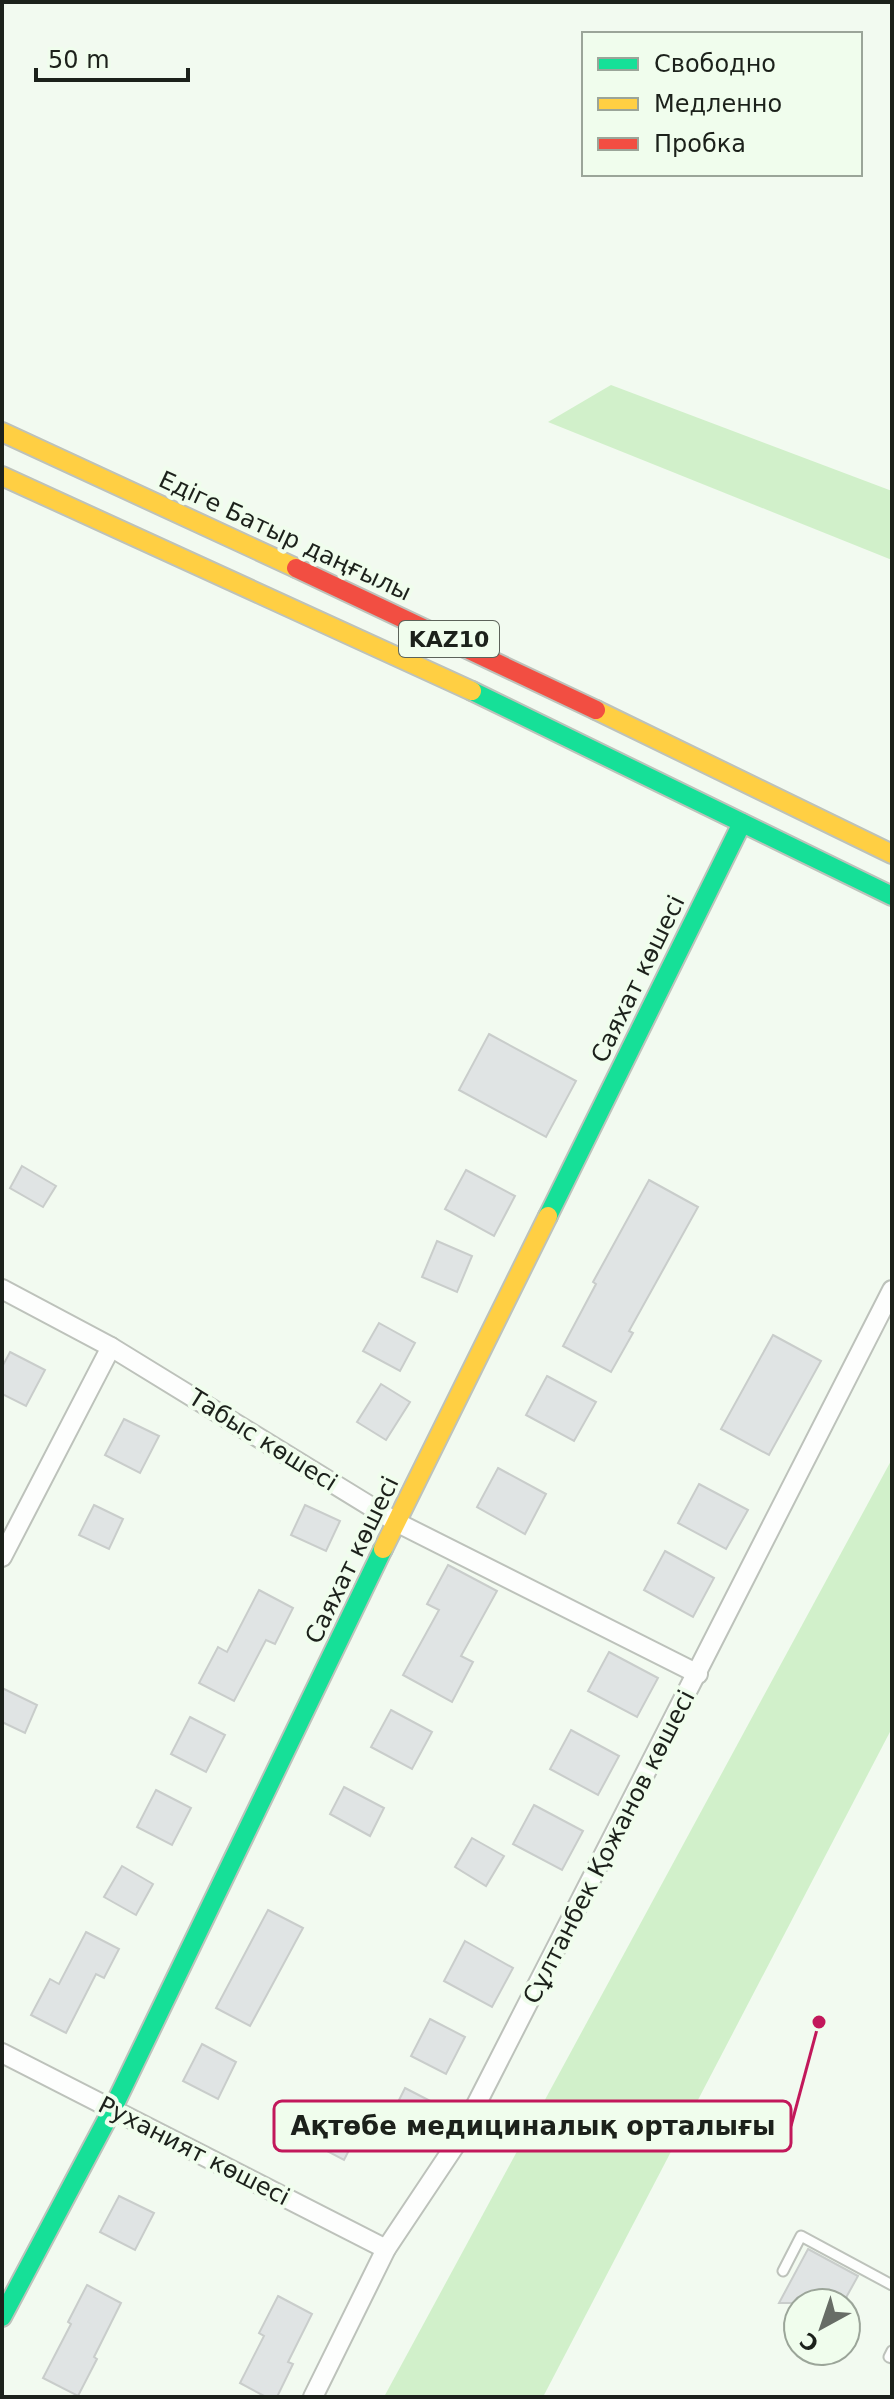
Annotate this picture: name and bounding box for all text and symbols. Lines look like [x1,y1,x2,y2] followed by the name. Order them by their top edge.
[36,32,188,82] scale bar
[582,32,862,176] legend
[48,46,110,74] text: 50 m
[654,50,776,78] text: Свободно
[654,90,782,118] text: Медленно
[654,130,746,158] text: Пробка
[154,465,416,607] street label: Едіге Батыр даңғылы
[399,621,499,657] road number: KAZ10
[585,891,691,1067] street label: Саяхат көшесі
[183,1383,342,1497] street label: Табыс көшесі
[299,1472,405,1648] street label: Саяхат көшесі
[517,1685,701,2009] street label: Сұлтанбек Қожанов көшесі
[94,2091,294,2211] street label: Руханият көшесі
[274,2101,791,2151] callout: Ақтөбе медициналық орталығы
[290,2111,776,2141] text: Ақтөбе медициналық орталығы
[782,2287,862,2367] north arrow
[795,2327,824,2357] text: С

